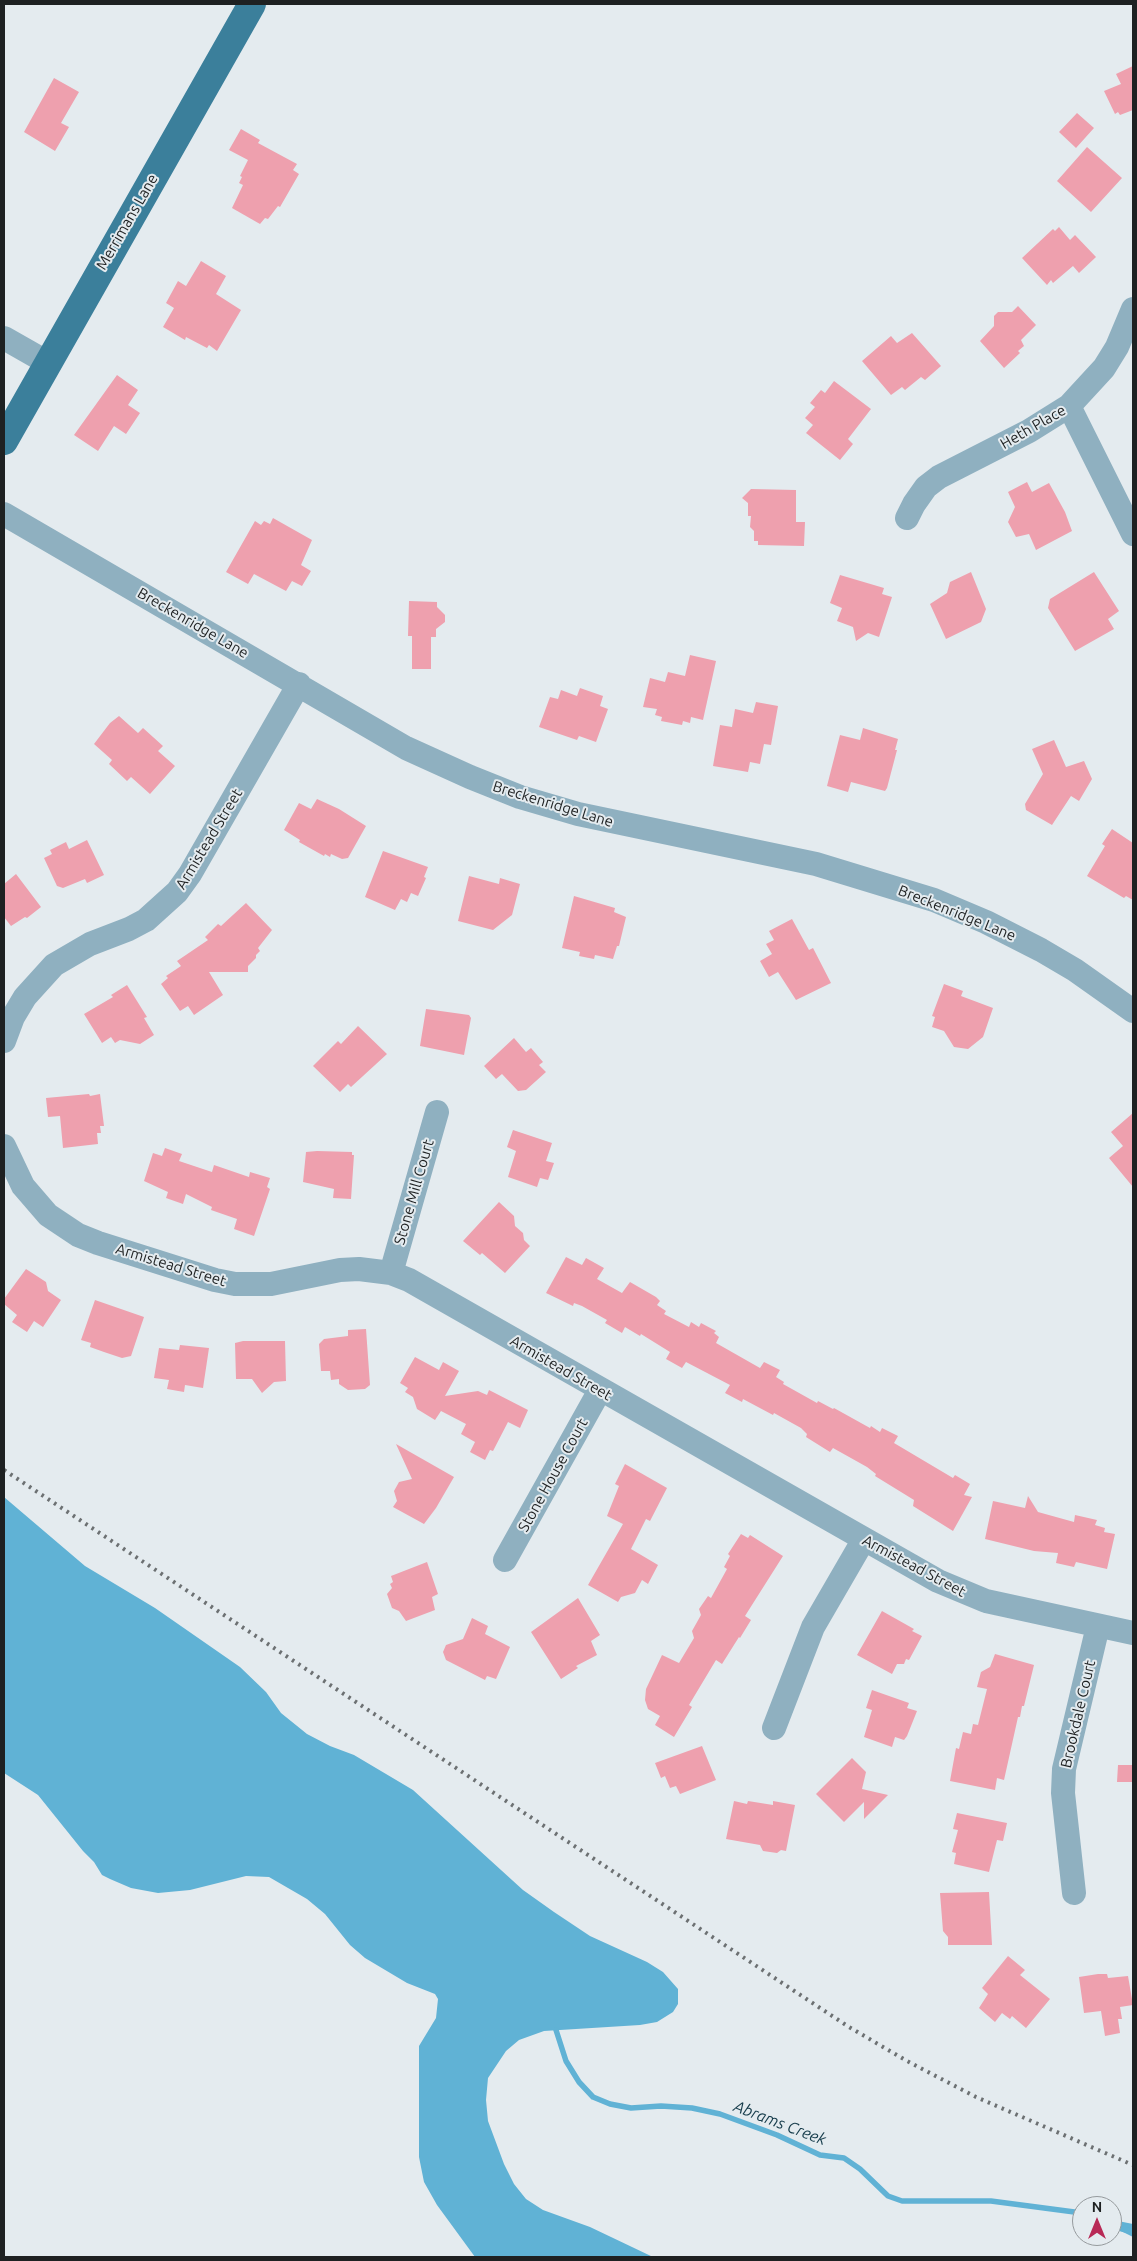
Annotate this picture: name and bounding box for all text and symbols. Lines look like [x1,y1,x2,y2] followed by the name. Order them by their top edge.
[92,171,162,273] street label: Merrimans Lane
[997,401,1069,453] street label: Heth Place
[134,584,252,662] street label: Breckenridge Lane
[490,777,616,831] street label: Breckenridge Lane
[172,785,246,893] street label: Armistead Street
[896,881,1018,945] street label: Breckenridge Lane
[390,1137,438,1247] street label: Stone Mill Court
[114,1240,228,1290] street label: Armistead Street
[507,1332,615,1404] street label: Armistead Street
[514,1415,592,1535] street label: Stone House Court
[859,1531,969,1601] street label: Armistead Street
[1057,1658,1099,1770] street label: Brookdale Court
[731,2096,829,2150] water label: Abrams Creek
[1072,2196,1122,2246] north arrow
[1092,2199,1102,2215] text: N

